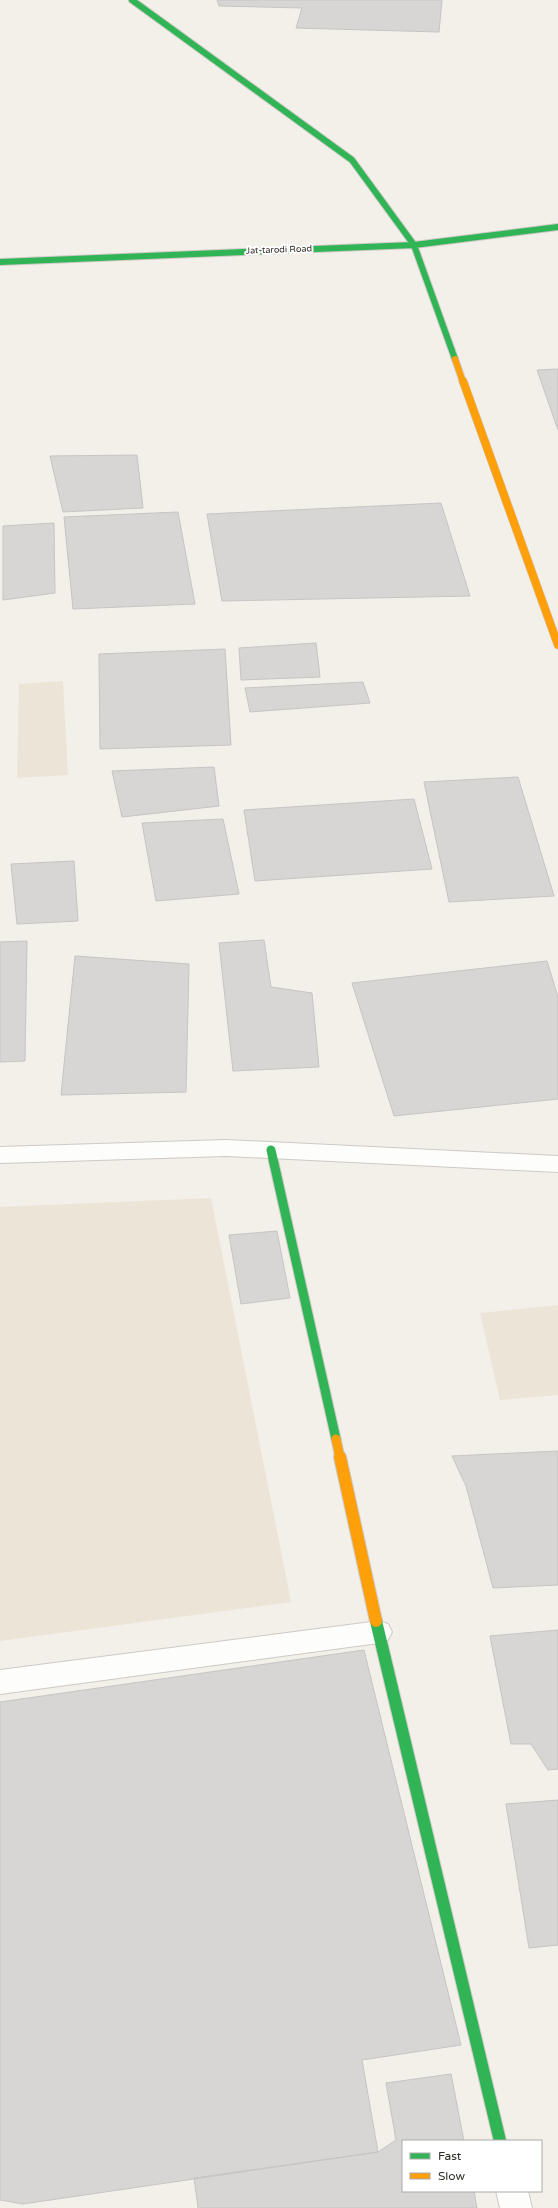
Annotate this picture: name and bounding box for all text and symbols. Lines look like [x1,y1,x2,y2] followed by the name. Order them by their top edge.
[246,243,312,257] street label: Jat-tarodi Road
[402,2140,542,2192] legend
[438,2149,462,2163] text: Fast
[438,2169,465,2183] text: Slow

